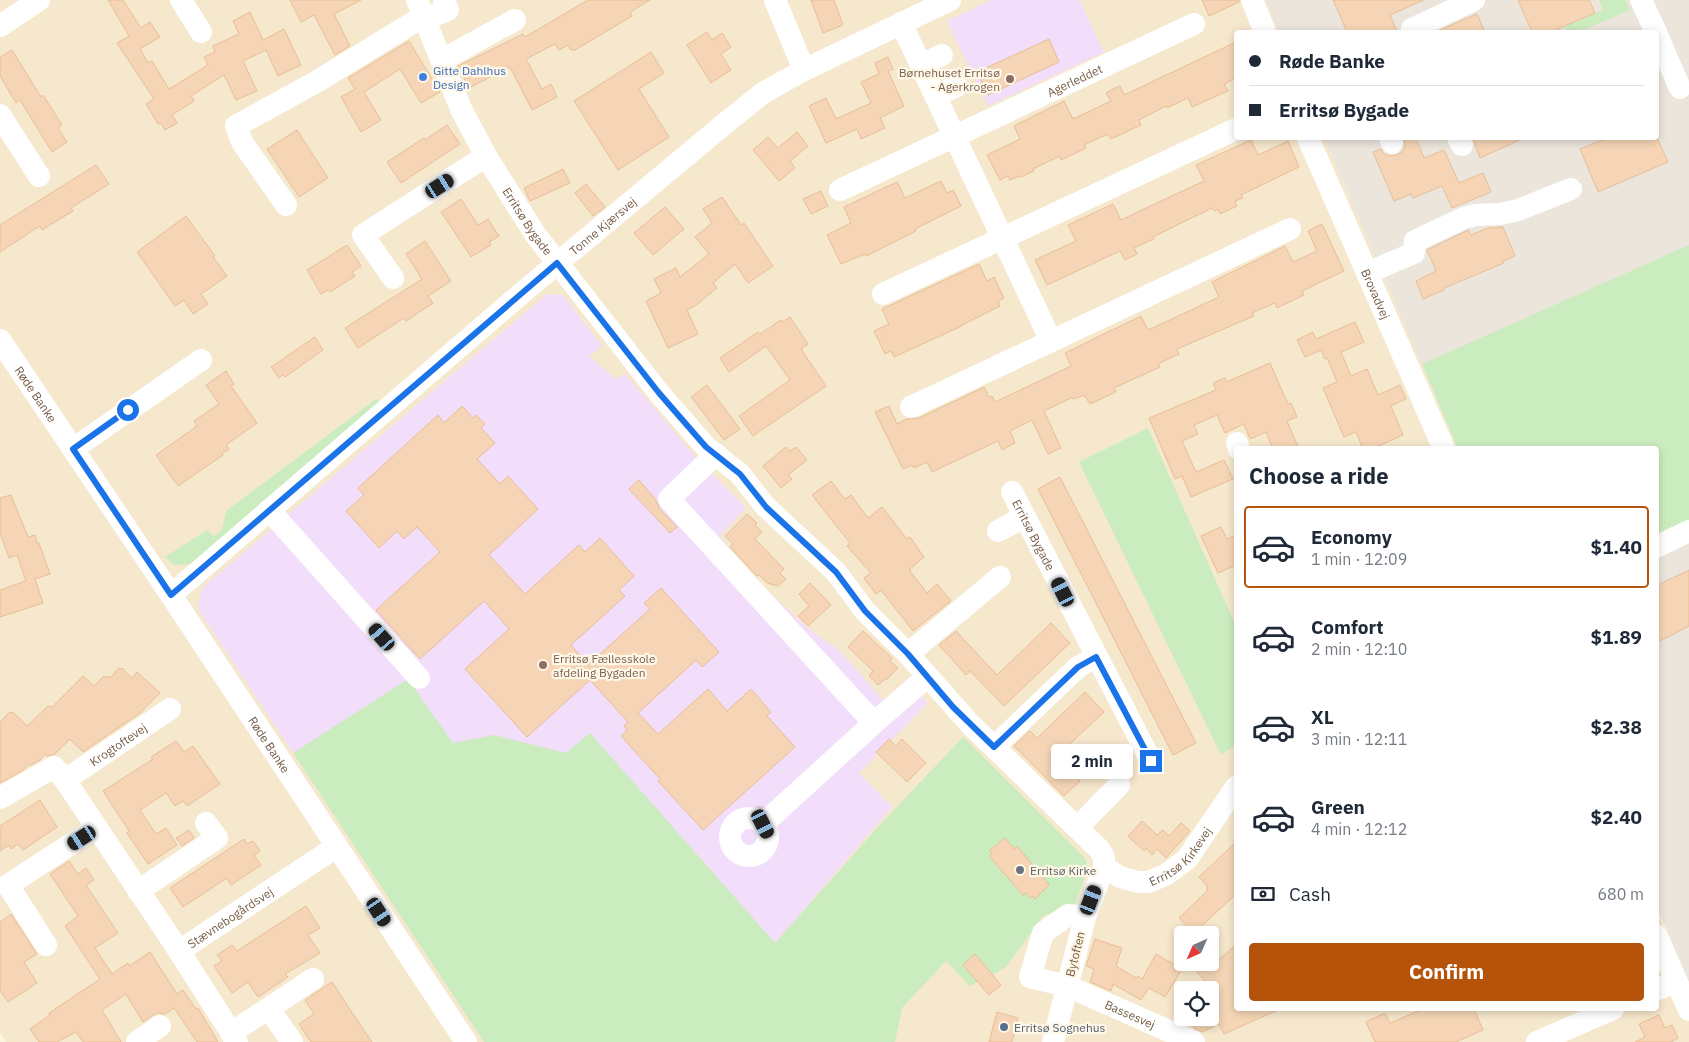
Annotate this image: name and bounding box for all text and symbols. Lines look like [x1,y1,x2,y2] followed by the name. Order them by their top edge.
[1279,49,1385,73] text: Røde Banke
[1044,61,1105,99] street label: Agerleddet
[433,63,506,92] place label: Gitte Dahlhus Design
[899,65,1000,94] place label: Børnehuset Erritsø - Agerkrogen
[417,71,429,83] marker: Gitte Dahlhus Design
[1004,73,1016,85] marker: Børnehuset Erritsø - Agerkrogen
[1279,98,1409,122] text: Erritsø Bygade
[423,172,456,200] car
[500,184,556,258] street label: Erritsø Bygade
[566,194,639,258] street label: Tonne Kjærsvej
[1359,266,1394,321] street label: Brovadvej
[12,363,61,425] street label: Røde Banke
[117,399,139,421] route start
[1249,461,1389,490] text: Choose a ride
[1009,496,1059,573] street label: Erritsø Bygade
[1251,525,1296,570] icon: car
[1311,525,1392,549] text: Economy
[1590,535,1642,559] text: $1.40
[1311,549,1407,569] text: 1 min · 12:09
[1049,575,1076,609] car
[1251,615,1296,660] icon: car
[1311,615,1384,639] text: Comfort
[366,621,397,653] car
[1590,625,1642,649] text: $1.89
[1311,639,1407,659] text: 2 min · 12:10
[553,651,656,680] place label: Erritsø Fællesskole afdeling Bygaden
[537,659,549,671] marker: Erritsø Fællesskole afdeling Bygaden
[1251,705,1296,750] icon: car
[1311,705,1334,729] text: XL
[246,713,294,776] street label: Røde Banke
[1590,715,1642,739] text: $2.38
[87,720,149,769] street label: Krogtoftevej
[1311,729,1407,749] text: 3 min · 12:11
[1051,744,1134,778] callout: 2 min
[1140,750,1162,772] route end
[1071,751,1113,771] text: 2 min
[1251,795,1296,840] icon: car
[1311,795,1365,819] text: Green
[1590,805,1642,829] text: $2.40
[749,807,776,841] car
[1311,819,1407,839] text: 4 min · 12:12
[65,824,98,852] car
[1147,824,1214,889] street label: Erritsø Kirkevej
[1030,863,1097,878] place label: Erritsø Kirke
[1014,864,1026,876] marker: Erritsø Kirke
[1249,880,1277,908] icon: cash
[1289,882,1331,906] text: Cash
[184,883,276,951] street label: Stævnebogårdsvej
[1078,883,1103,917] car
[1597,884,1644,904] text: 680 m
[364,895,393,929] car
[1174,926,1219,971] north arrow
[1174,926,1219,1026] map controls
[1062,930,1088,978] street label: Bytoften
[1249,943,1644,1001] button: Confirm
[1174,981,1219,1026] button: locate
[1103,996,1158,1032] street label: Bassesvej
[1014,1020,1106,1035] place label: Erritsø Sognehus
[998,1021,1010,1033] marker: Erritsø Sognehus

